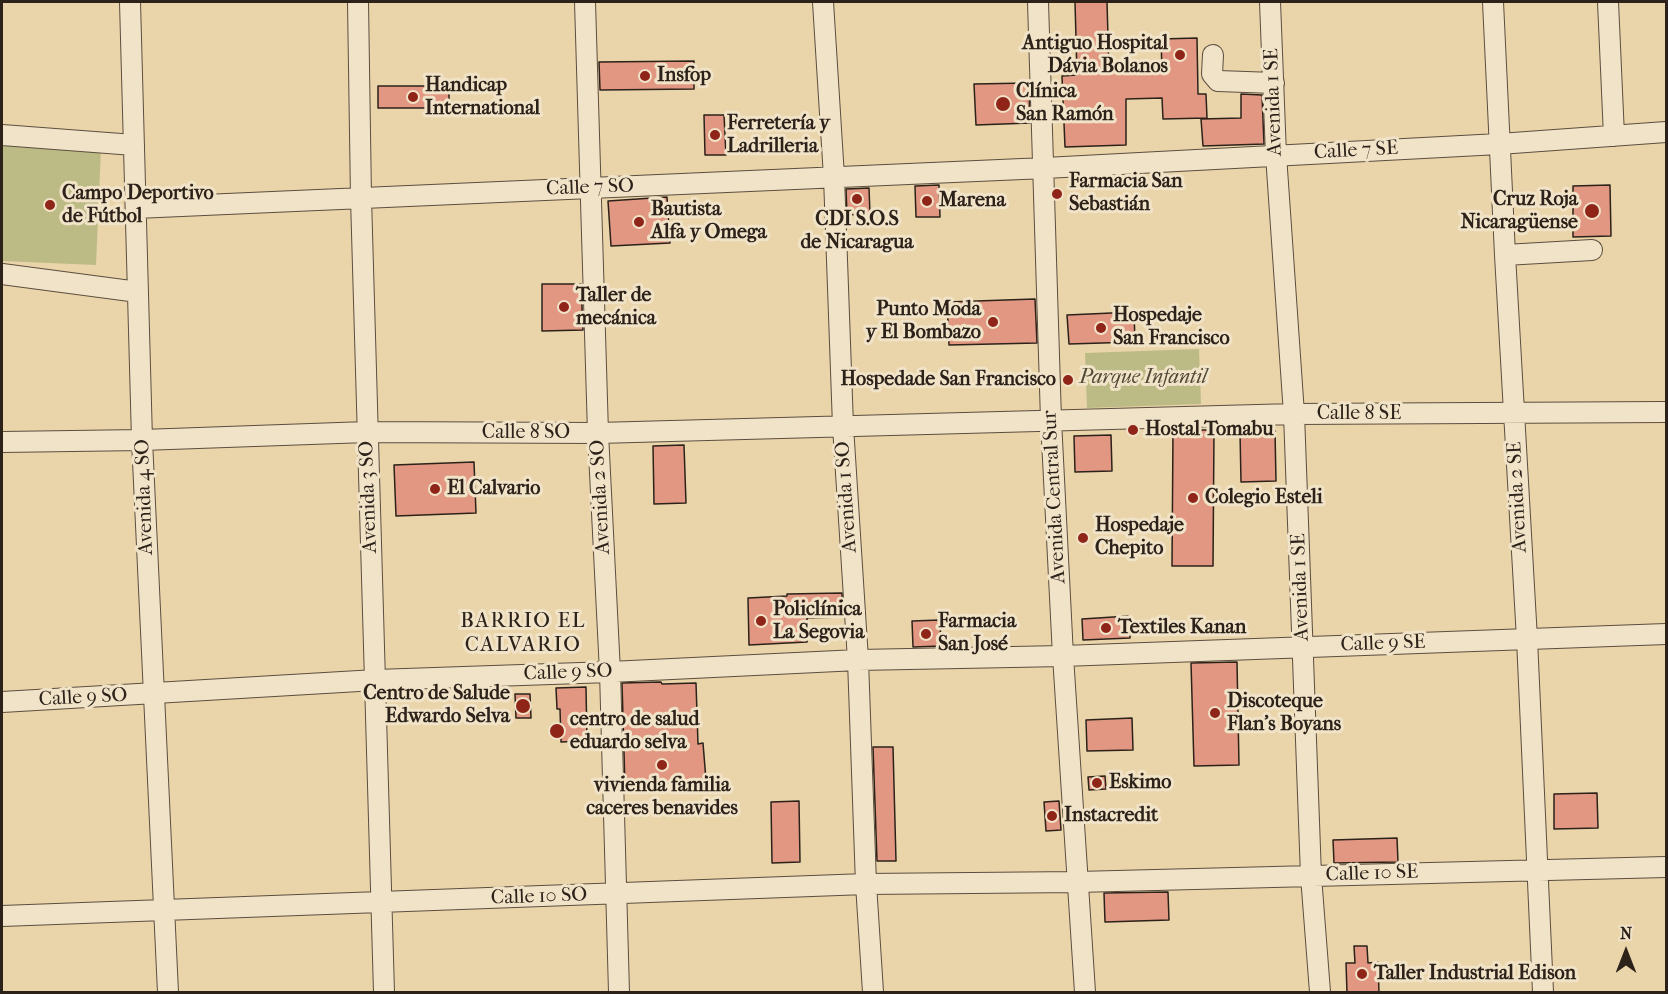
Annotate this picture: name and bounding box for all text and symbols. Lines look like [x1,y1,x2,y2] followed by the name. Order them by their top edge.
[1022,32,1168,79] place label: Antiguo Hospital Dávia Bolanos
[1173,48,1187,62] marker: Antiguo Hospital Dávia Bolanos
[1260,48,1288,156] street label: Avenida 1 SE
[657,64,711,88] place label: Insfop
[638,69,652,83] marker: Insfop
[425,74,540,121] place label: Handicap International
[1016,80,1114,127] place label: Clínica San Ramón
[406,90,420,104] marker: Handicap International
[994,95,1012,113] marker: Clínica San Ramón
[727,112,830,159] place label: Ferretería y Ladrilleria
[708,128,722,142] marker: Ferretería y Ladrilleria
[1313,137,1399,165] street label: Calle 7 SE
[1069,170,1183,217] place label: Farmacia San Sebastián
[546,174,634,202] street label: Calle 7 SO
[62,182,214,229] place label: Campo Deportivo de Fútbol
[1050,187,1064,201] marker: Farmacia San Sebastián
[1460,188,1578,235] place label: Cruz Roja Nicaragüense
[939,189,1006,213] place label: Marena
[850,192,864,206] marker: CDI S.O.S de Nicaragua
[920,194,934,208] marker: Marena
[43,198,57,212] marker: Campo Deportivo de Fútbol
[651,198,767,245] place label: Bautista Alfa y Omega
[1583,202,1601,220] marker: Cruz Roja Nicaragüense
[800,208,914,255] place label: CDI S.O.S de Nicaragua
[632,215,646,229] marker: Bautista Alfa y Omega
[576,284,656,331] place label: Taller de mecánica
[866,298,981,345] place label: Punto Moda y El Bombazo
[557,300,571,314] marker: Taller de mecánica
[1113,304,1230,351] place label: Hospedaje San Francisco
[986,315,1000,329] marker: Punto Moda y El Bombazo
[1094,321,1108,335] marker: Hospedaje San Francisco
[1079,366,1207,390] park label: Parque Infantil
[840,368,1056,392] place label: Hospedade San Francisco
[1061,373,1075,387] marker: Hospedade San Francisco
[1317,402,1401,426] street label: Calle 8 SE
[1038,410,1072,584] street label: Avenida Central Sur
[1145,418,1273,442] place label: Hostal Tomabu
[482,421,570,445] street label: Calle 8 SO
[1126,423,1140,437] marker: Hostal Tomabu
[131,439,159,555] street label: Avenida 4 SO
[586,439,616,555] street label: Avenida 2 SO
[355,440,383,554] street label: Avenida 3 SO
[831,441,863,553] street label: Avenida 1 SO
[1503,441,1533,553] street label: Avenida 2 SE
[447,477,540,501] place label: El Calvario
[428,482,442,496] marker: El Calvario
[1205,486,1323,510] place label: Colegio Esteli
[1186,491,1200,505] marker: Colegio Esteli
[1095,514,1184,561] place label: Hospedaje Chepito
[1076,531,1090,545] marker: Hospedaje Chepito
[1287,533,1315,641] street label: Avenida 1 SE
[773,598,864,645] place label: Policlínica La Segovia
[460,609,586,659] district label: BARRIO EL CALVARIO
[938,610,1016,657] place label: Farmacia San José
[754,614,768,628] marker: Policlínica La Segovia
[1118,616,1246,640] place label: Textiles Kanan
[1099,621,1113,635] marker: Textiles Kanan
[919,627,933,641] marker: Farmacia San José
[1340,631,1426,657] street label: Calle 9 SE
[523,659,613,687] street label: Calle 9 SO
[363,682,510,729] place label: Centro de Salude Edwardo Selva
[38,684,128,712] street label: Calle 9 SO
[1227,690,1341,737] place label: Discoteque Flan's Boyans
[514,697,532,715] marker: Centro de Salude Edwardo Selva
[1208,706,1222,720] marker: Discoteque Flan's Boyans
[570,708,699,755] place label: centro de salud eduardo selva
[548,722,566,740] marker: centro de salud eduardo selva
[655,758,669,772] marker: vivienda familia caceres benavides
[1109,771,1171,795] place label: Eskimo
[586,774,738,821] place label: vivienda familia caceres benavides
[1090,776,1104,790] marker: Eskimo
[1064,804,1158,828] place label: Instacredit
[1045,809,1059,823] marker: Instacredit
[1325,860,1419,888] street label: Calle 10 SE
[490,883,588,911] street label: Calle 10 SO
[1596,922,1656,982] north arrow
[1620,924,1632,943] text: N
[1374,962,1576,986] place label: Taller Industrial Edison
[1355,967,1369,981] marker: Taller Industrial Edison

